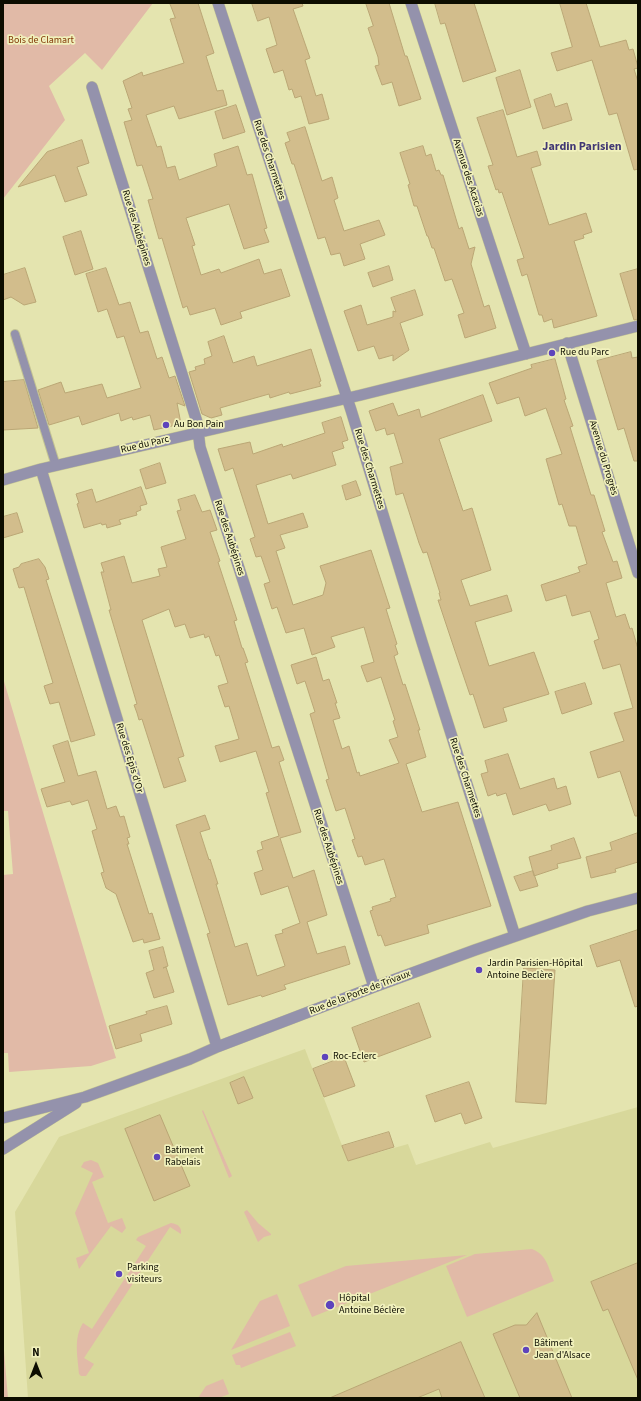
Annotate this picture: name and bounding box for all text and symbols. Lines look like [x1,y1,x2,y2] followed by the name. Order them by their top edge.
[8,35,74,47] park label: Bois de Clamart
[250,119,288,201] street label: Rue des Charmettes
[450,138,486,218] street label: Avenue des Acacias
[542,140,622,154] district label: Jardin Parisien
[119,189,153,267] street label: Rue des Aubépines
[560,347,609,359] place label: Rue du Parc
[547,348,557,358] marker: Rue du Parc
[174,419,224,431] place label: Au Bon Pain
[586,419,620,497] street label: Avenue du Progrès
[161,420,171,430] marker: Au Bon Pain
[351,427,387,511] street label: Rue des Charmettes
[120,434,170,456] street label: Rue du Parc
[211,499,247,577] street label: Rue des Aubépines
[113,722,145,794] street label: Rue des Epis d'Or
[446,737,484,819] street label: Rue des Charmettes
[310,808,346,886] street label: Rue des Aubépines
[487,958,583,982] place label: Jardin Parisien-Hôpital Antoine Beclère
[474,965,484,975] marker: Jardin Parisien-Hôpital Antoine Beclère
[308,968,412,1018] street label: Rue de la Porte de Trivaux
[333,1051,377,1063] place label: Roc-Eclerc
[320,1052,330,1062] marker: Roc-Eclerc
[165,1145,204,1168] place label: Batiment Rabelais
[152,1152,162,1162] marker: Batiment Rabelais
[127,1262,162,1286] place label: Parking visiteurs
[114,1269,124,1279] marker: Parking visiteurs
[339,1293,405,1316] place label: Hôpital Antoine Béclère
[324,1299,336,1311] marker: Hôpital Antoine Béclère
[534,1338,590,1362] place label: Bâtiment Jean d'Alsace
[16,1345,56,1385] north arrow
[32,1345,40,1360] text: N
[521,1345,531,1355] marker: Bâtiment Jean d'Alsace

